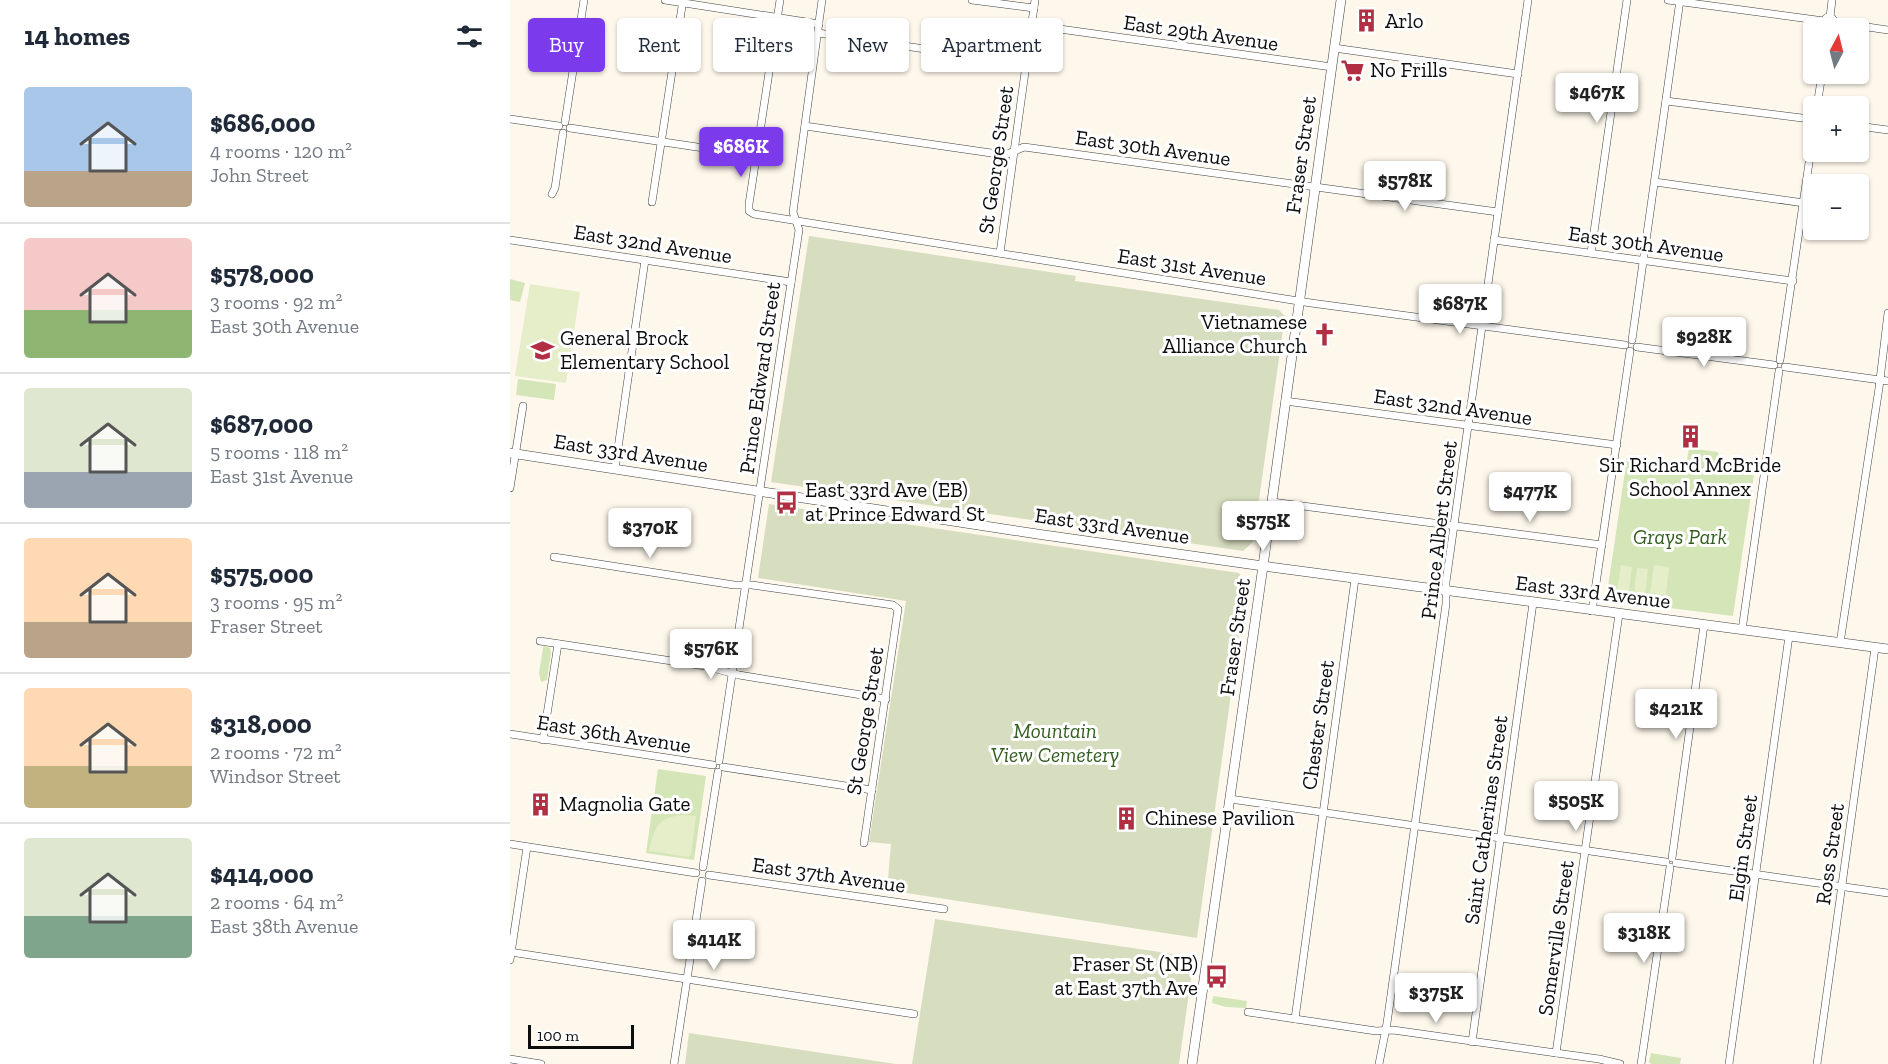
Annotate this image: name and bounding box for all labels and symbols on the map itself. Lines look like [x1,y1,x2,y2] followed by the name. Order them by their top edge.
[1354,8,1380,34] building icon: Arlo
[1385,8,1424,33] place label: Arlo
[1122,9,1280,56] street label: East 29th Avenue
[1803,18,1869,84] north arrow
[1339,57,1365,83] supermarket icon: No Frills
[1370,57,1447,82] place label: No Frills
[1555,73,1639,124] pin: $467K
[973,84,1018,236] street label: St George Street
[1280,94,1321,215] street label: Fraser Street
[1074,124,1232,171] street label: East 30th Avenue
[699,127,783,178] pin: $686K
[1363,161,1447,212] pin: $578K
[572,219,734,268] street label: East 32nd Avenue
[1567,220,1725,267] street label: East 30th Avenue
[1116,242,1268,291] street label: East 31st Avenue
[734,280,785,475] street label: Prince Edward Street
[1418,284,1502,335] pin: $687K
[1162,309,1307,358] place label: Vietnamese Alliance Church
[1662,317,1746,368] pin: $928K
[1312,321,1338,347] church icon: Vietnamese Alliance Church
[560,325,730,374] place label: General Brock Elementary School
[529,337,555,363] school or university icon: General Brock Elementary School
[1372,383,1534,430] street label: East 32nd Avenue
[1677,424,1703,450] building icon: Sir Richard McBride School Annex
[552,428,710,477] street label: East 33rd Avenue
[1415,439,1462,621] street label: Prince Albert Street
[1599,452,1781,501] place label: Sir Richard McBride School Annex
[1488,472,1572,523] pin: $477K
[805,477,985,526] place label: East 33rd Ave (EB) at Prince Edward St
[774,489,800,515] bus stop icon: East 33rd Ave (EB) at Prince Edward St
[1221,501,1305,552] pin: $575K
[1033,502,1191,549] street label: East 33rd Avenue
[608,508,692,559] pin: $370K
[1633,524,1727,549] park label: Grays Park
[1514,570,1672,613] street label: East 33rd Avenue
[1214,576,1255,697] street label: Fraser Street
[669,629,753,680] pin: $576K
[840,645,889,797] street label: St George Street
[1296,658,1339,791] street label: Chester Street
[1634,689,1718,740] pin: $421K
[535,709,693,758] street label: East 36th Avenue
[1458,714,1513,926] street label: Saint Catherines Street
[991,718,1119,767] park label: Mountain View Cemetery
[1534,781,1618,832] pin: $505K
[528,791,554,817] building icon: Magnolia Gate
[559,791,691,816] place label: Magnolia Gate
[1723,793,1762,903] street label: Elgin Street
[1810,801,1849,906] street label: Ross Street
[1114,805,1140,831] building icon: Chinese Pavilion
[1145,805,1294,830] place label: Chinese Pavilion
[751,851,907,898] street label: East 37th Avenue
[1532,859,1579,1017] street label: Somerville Street
[1602,913,1686,964] pin: $318K
[672,920,756,971] pin: $414K
[1055,951,1198,1000] place label: Fraser St (NB) at East 37th Ave
[1203,963,1229,989] bus stop icon: Fraser St (NB) at East 37th Ave
[1394,973,1478,1024] pin: $375K
[528,1022,634,1050] scale bar

